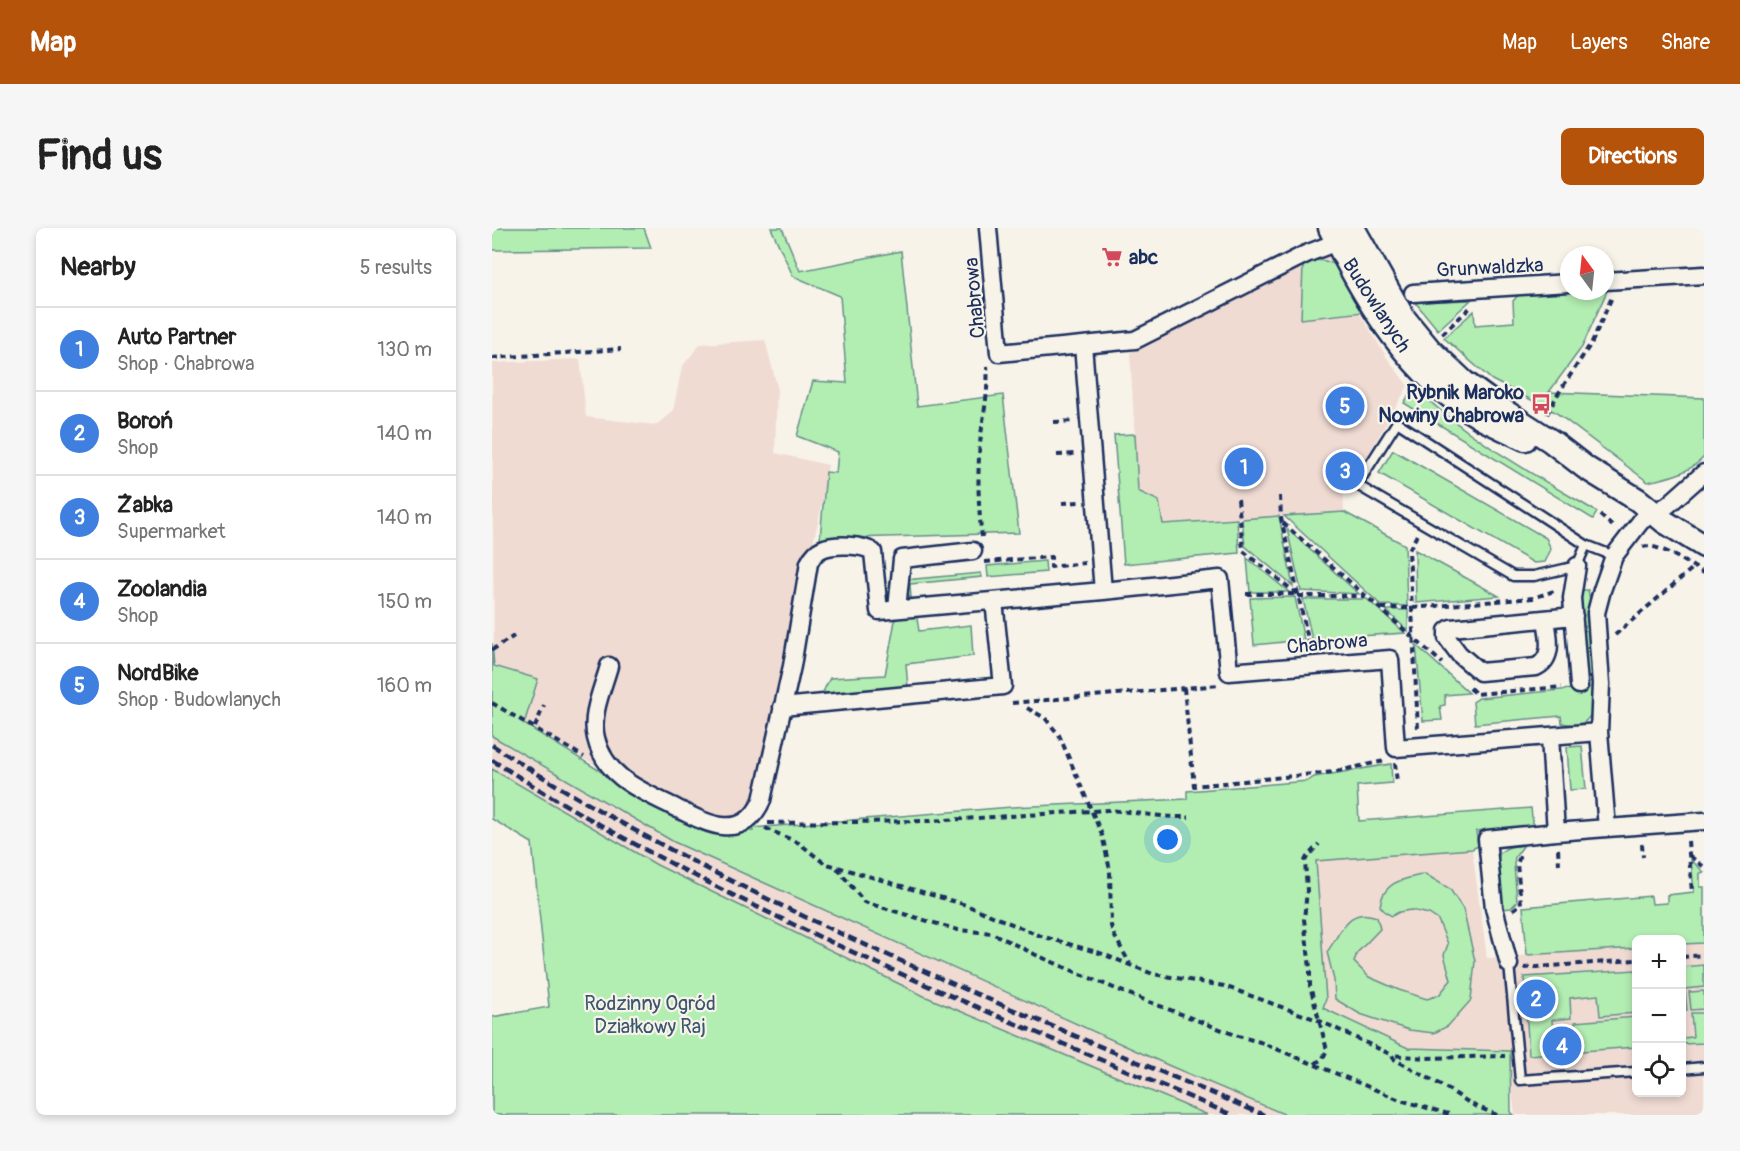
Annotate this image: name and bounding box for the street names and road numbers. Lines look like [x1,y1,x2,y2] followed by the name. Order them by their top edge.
[1436,252,1544,283] street label: Grunwaldzka
[1337,253,1416,357] street label: Budowlanych
[959,257,990,339] street label: Chabrowa
[1286,628,1368,659] street label: Chabrowa

